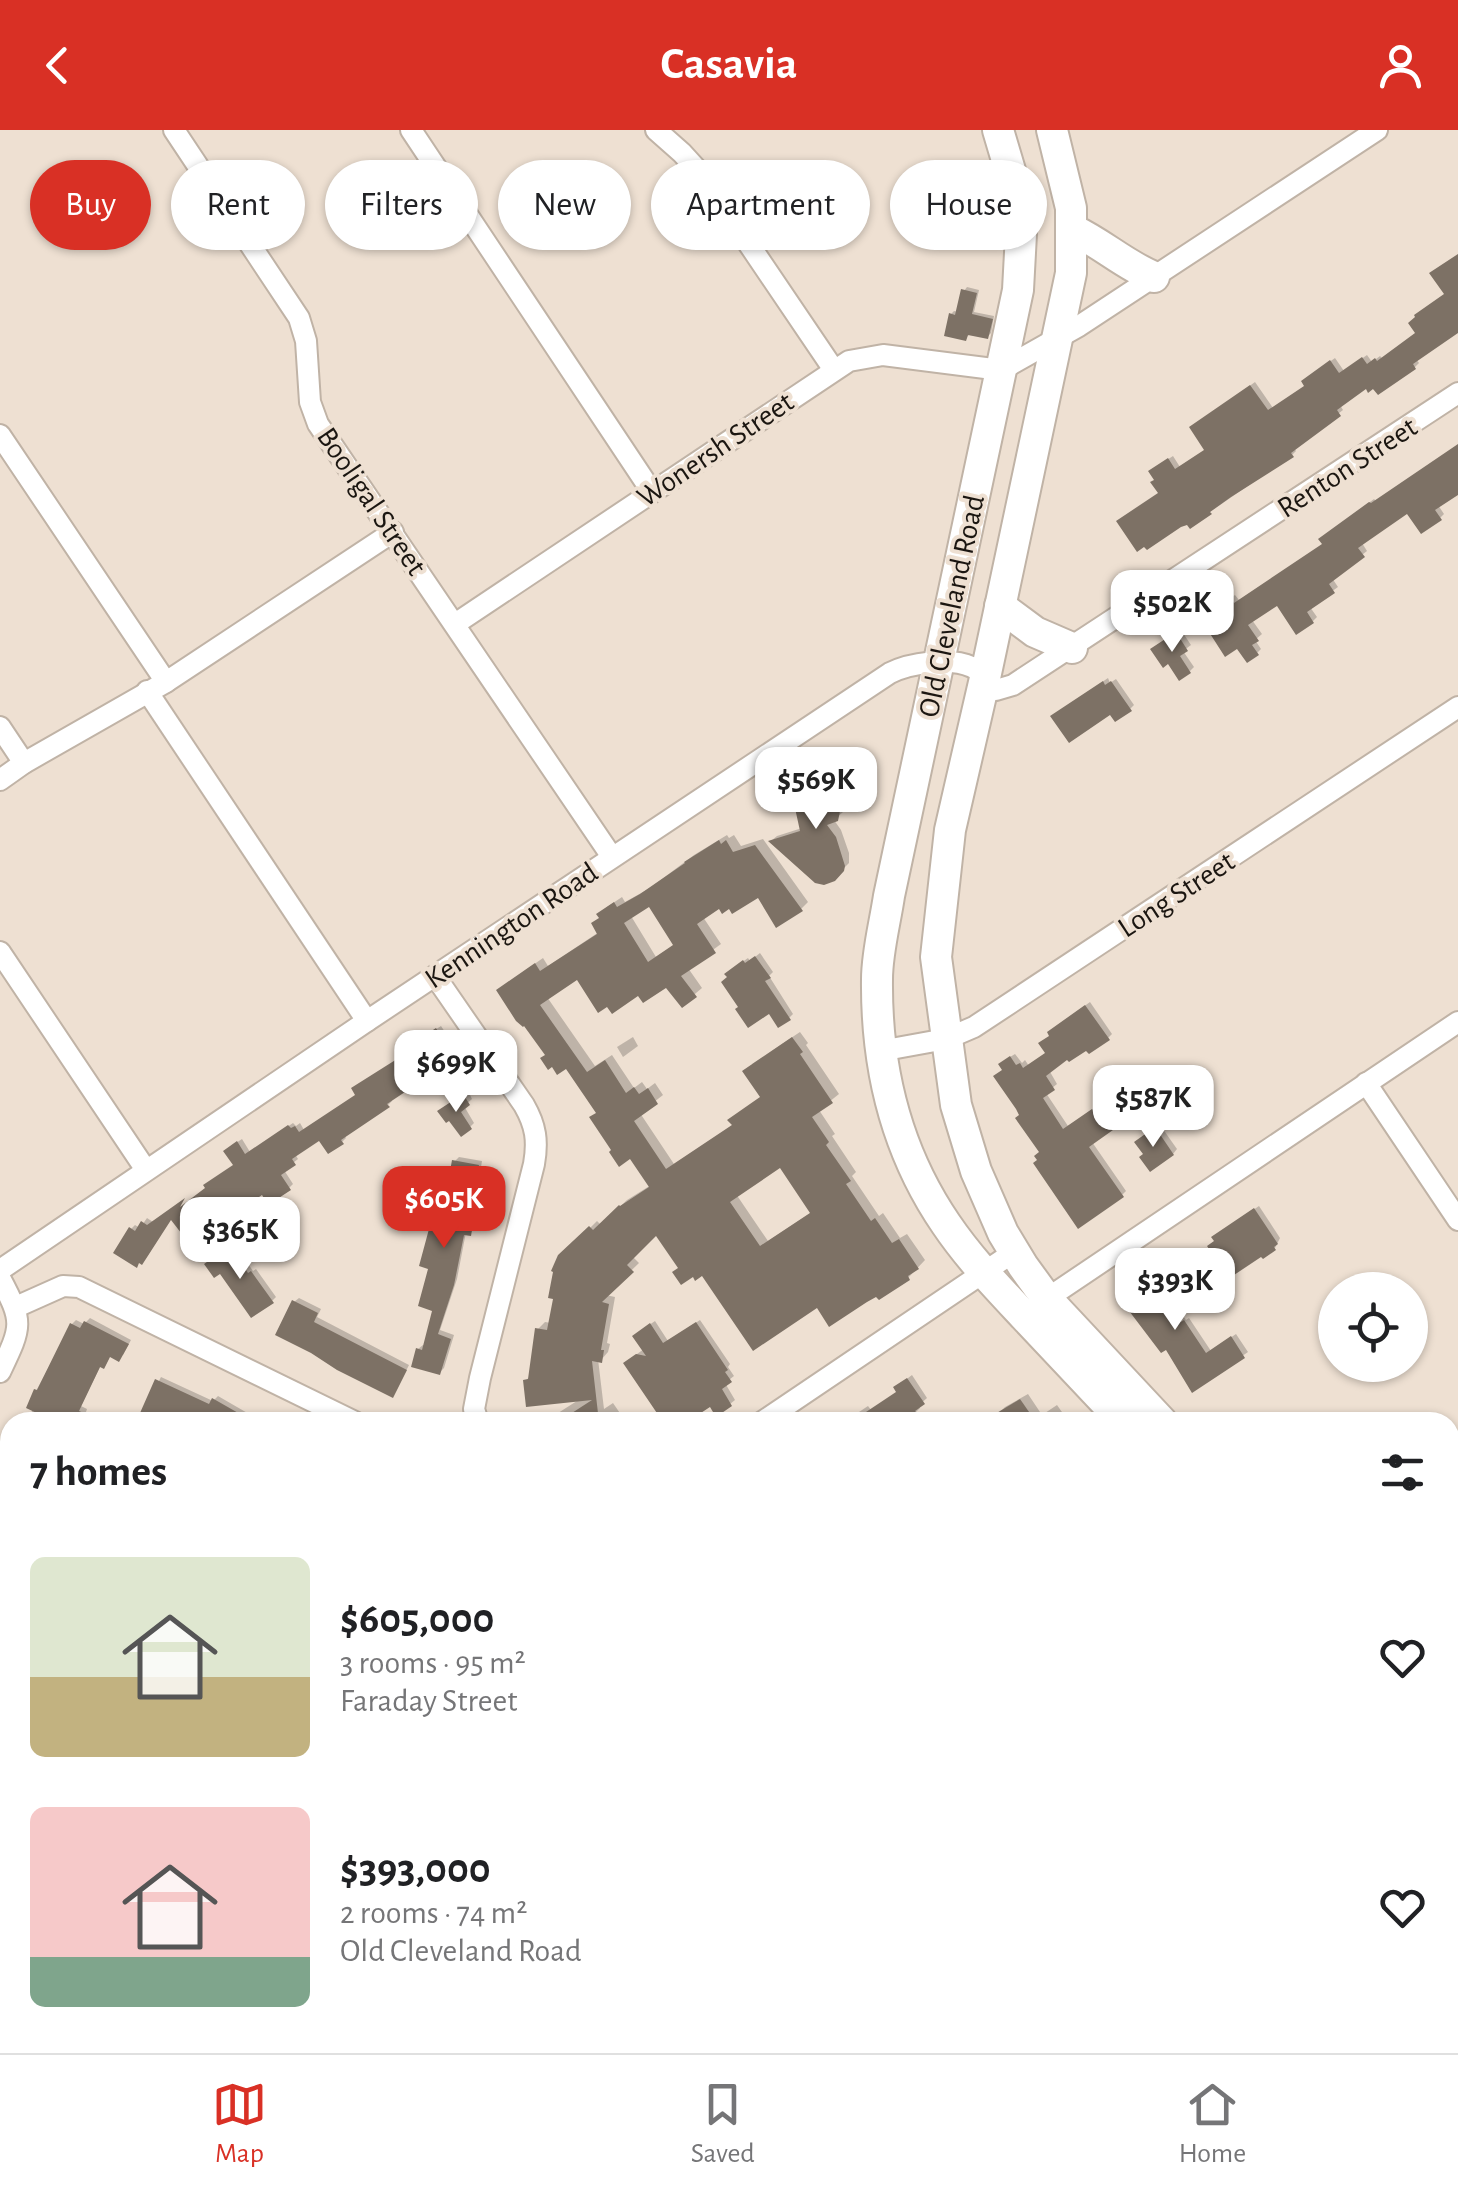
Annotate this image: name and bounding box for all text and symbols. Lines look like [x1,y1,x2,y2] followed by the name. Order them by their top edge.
[30,38,85,93] icon: back
[1373,38,1428,93] icon: person
[661,42,797,87] text: Casavia
[30,160,151,250] chip: Buy
[171,160,305,250] chip: Rent
[325,160,478,250] chip: Filters
[498,160,631,250] chip: New
[651,160,870,250] chip: Apartment
[890,160,1047,250] chip: House
[632,386,799,513] street label: Wonersh Street
[1272,412,1423,524] street label: Renton Street
[311,422,432,581] street label: Booligal Street
[914,492,990,720] street label: Old Cleveland Road
[1102,570,1242,655] pin: $502K
[1133,586,1211,618] text: $502K
[746,747,886,832] pin: $569K
[777,763,855,795] text: $569K
[1113,846,1240,943] street label: Long Street
[420,857,603,995] street label: Kennington Road
[386,1030,526,1115] pin: $699K
[416,1046,496,1078] text: $699K
[1083,1065,1223,1150] pin: $587K
[1115,1081,1191,1113] text: $587K
[374,1166,514,1251] pin: $605K
[404,1182,484,1214] text: $605K
[170,1197,310,1282] pin: $365K
[202,1213,278,1245] text: $365K
[1105,1248,1245,1333] pin: $393K
[1137,1264,1213,1296] text: $393K
[1318,1272,1428,1382] map controls
[1318,1272,1428,1382] button: locate
[1375,1445,1430,1500] icon: filters
[30,1451,167,1493] text: 7 homes
[110,1597,230,1717] icon: home
[340,1598,494,1640] text: $605,000
[1375,1630,1430,1685] icon: heart
[340,1647,526,1679] text: 3 rooms · 95 m²
[340,1685,517,1717] text: Faraday Street
[110,1847,230,1967] icon: home
[340,1848,491,1890] text: $393,000
[1375,1880,1430,1935] icon: heart
[340,1897,527,1929] text: 2 rooms · 74 m²
[340,1935,582,1967] text: Old Cleveland Road
[212,2077,267,2171] tab: Map
[691,2077,755,2171] tab: Saved
[1179,2077,1246,2171] tab: Home

